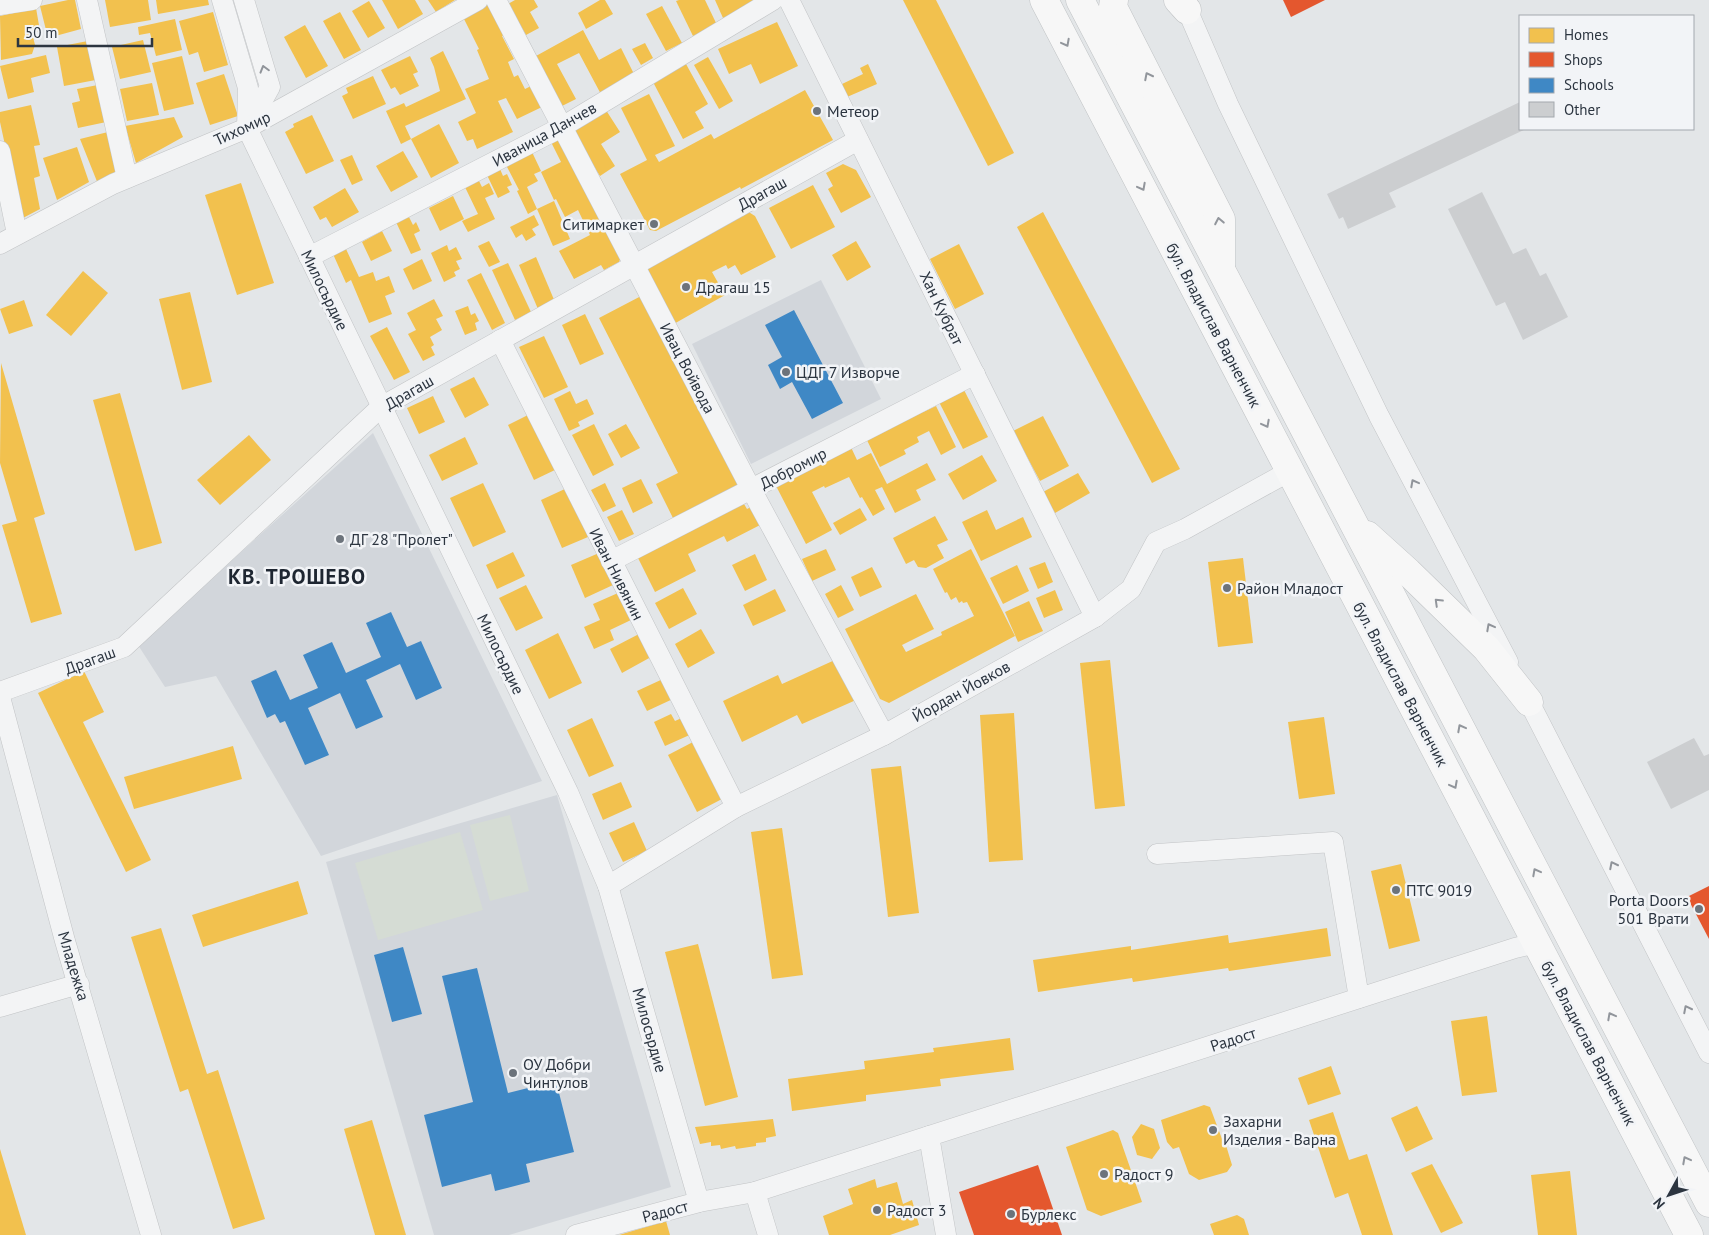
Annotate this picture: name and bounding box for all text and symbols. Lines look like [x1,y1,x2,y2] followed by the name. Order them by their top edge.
[18,15,151,47] scale bar
[1519,15,1694,130] legend
[25,23,58,42] text: 50 m
[1564,25,1608,44] text: Homes
[1060,38,1070,47] one-way arrow
[1564,50,1603,69] text: Shops
[260,65,270,73] one-way arrow
[1144,72,1154,81] one-way arrow
[1564,75,1614,94] text: Schools
[488,97,600,171] street label: Иваница Данчев
[1564,100,1600,119] text: Other
[827,101,879,121] place label: Метеор
[811,105,823,117] marker: Метеор
[211,106,273,150] street label: Тихомир
[734,171,790,215] street label: Драгаш
[1136,182,1146,191] one-way arrow
[562,214,645,234] place label: Ситимаркет
[1215,217,1225,226] one-way arrow
[648,218,660,230] marker: Ситимаркет
[1162,239,1266,411] street label: бул. Владислав Варненчик
[297,247,353,333] street label: Милосърдие
[916,268,969,349] street label: Хан Кубрат
[696,277,771,297] place label: Драгаш 15
[680,281,692,293] marker: Драгаш 15
[656,319,720,417] street label: Ивац Войвода
[796,362,900,382] place label: ЦДГ 7 Изворче
[780,366,792,378] marker: ЦДГ 7 Изворче
[381,370,437,414] street label: Драгаш
[1260,419,1270,428] one-way arrow
[756,443,830,493] street label: Добромир
[1411,479,1421,488] one-way arrow
[585,525,649,623] street label: Иван Нивянин
[350,529,453,549] place label: ДГ 28 "Пролет"
[334,533,346,545] marker: ДГ 28 "Пролет"
[228,563,366,590] district label: КВ. ТРОШЕВО
[1237,578,1343,598] place label: Район Младост
[1221,582,1233,594] marker: Район Младост
[1349,598,1453,770] street label: бул. Владислав Варненчик
[1435,599,1444,608] one-way arrow
[473,611,529,697] street label: Милосърдие
[1486,623,1496,632] one-way arrow
[62,642,118,678] street label: Драгаш
[908,656,1014,726] street label: Йордан Йовков
[1457,724,1467,733] one-way arrow
[1448,780,1458,789] one-way arrow
[1609,861,1619,870] one-way arrow
[1532,868,1542,877] one-way arrow
[1406,880,1472,900] place label: ПТС 9019
[1390,884,1402,896] marker: ПТС 9019
[1609,890,1689,928] place label: Porta Doors 501 Врати
[1693,903,1705,915] marker: Porta Doors 501 Врати
[54,929,94,1003] street label: Младежка
[1537,957,1641,1129] street label: бул. Владислав Варненчик
[628,985,672,1075] street label: Милосърдие
[1683,1006,1693,1015] one-way arrow
[1607,1012,1617,1021] one-way arrow
[1208,1022,1259,1056] street label: Радост
[523,1054,591,1092] place label: ОУ Добри Чинтулов
[507,1067,519,1079] marker: ОУ Добри Чинтулов
[1223,1111,1336,1149] place label: Захарни Изделия - Варна
[1207,1124,1219,1136] marker: Захарни Изделия - Варна
[1682,1156,1692,1165] one-way arrow
[1114,1164,1173,1184] place label: Радост 9
[1098,1168,1110,1180] marker: Радост 9
[1644,1170,1694,1220] north arrow
[1649,1194,1669,1213] text: N
[640,1195,691,1227] street label: Радост
[887,1200,946,1220] place label: Радост 3
[871,1204,883,1216] marker: Радост 3
[1021,1204,1077,1224] place label: Бурлекс
[1005,1208,1017,1220] marker: Бурлекс

